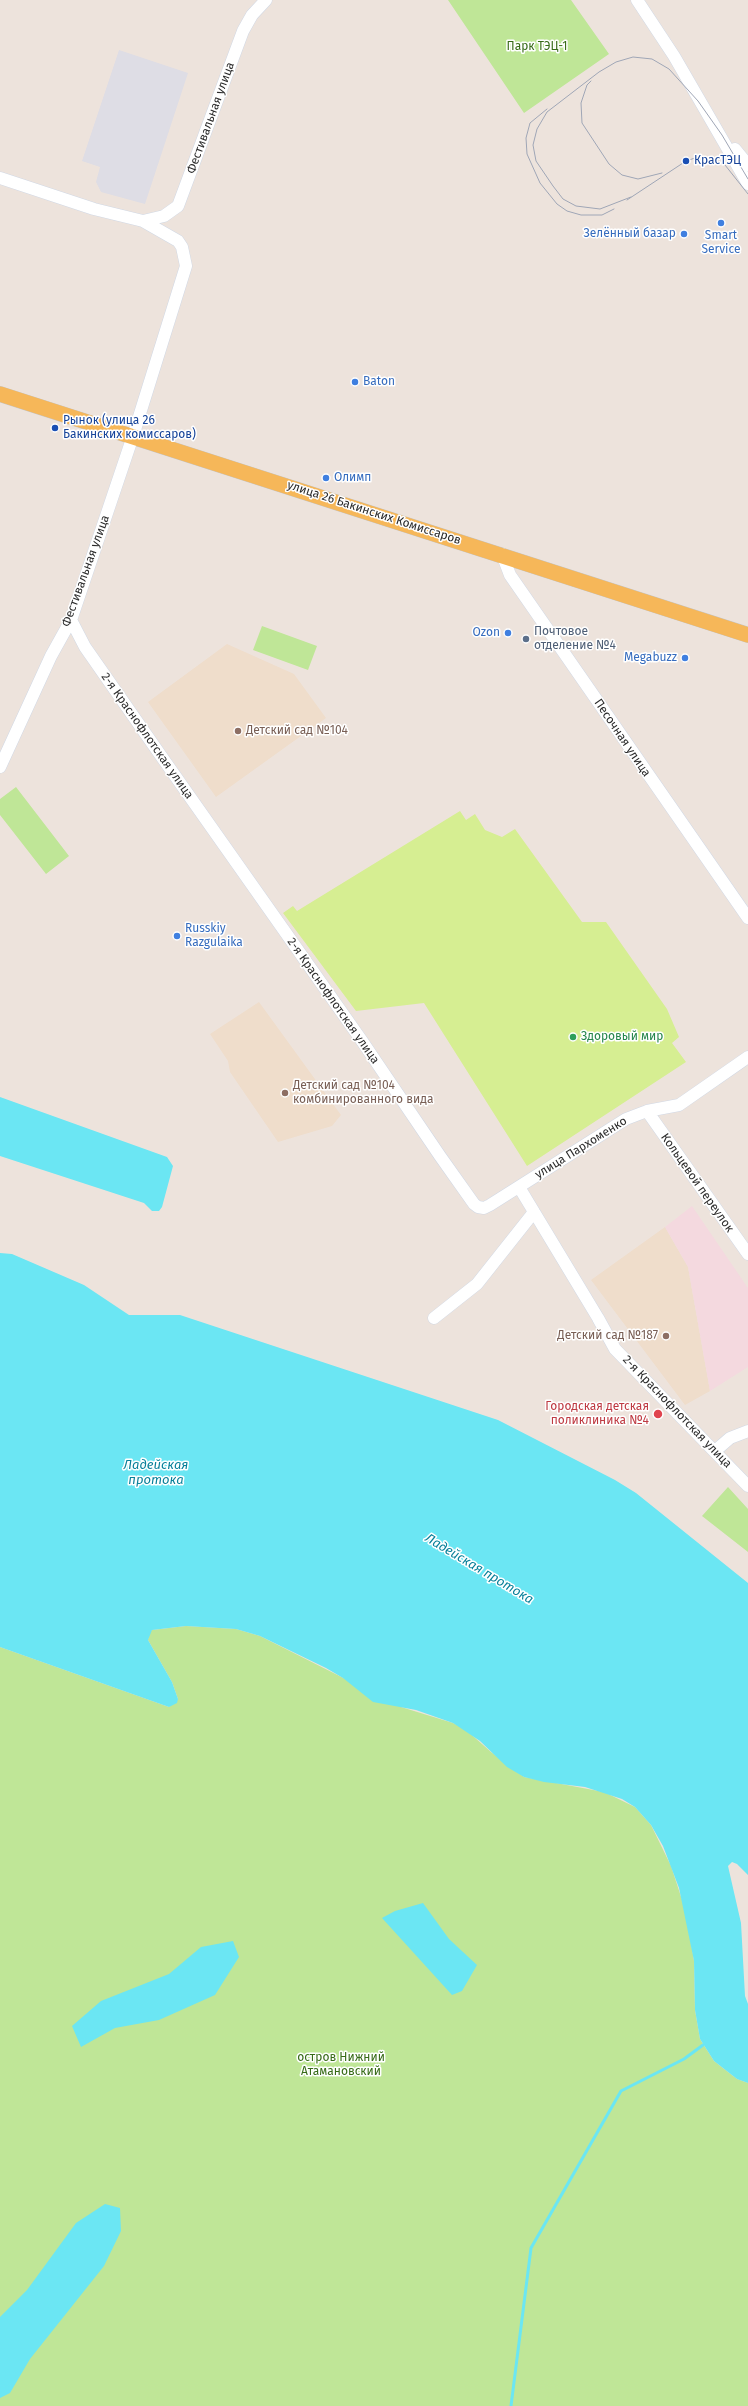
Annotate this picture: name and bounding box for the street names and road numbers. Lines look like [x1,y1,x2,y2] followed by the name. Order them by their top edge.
[184,60,238,176] street label: Фестивальная улица
[285,478,463,548] street label: улица 26 Бакинских Комиссаров
[59,513,113,629] street label: Фестивальная улица
[98,670,196,802] street label: 2-я Краснофлотская улица
[591,696,653,780] street label: Песочная улица
[284,935,382,1067] street label: 2-я Краснофлотская улица
[532,1114,630,1182] street label: улица Пархоменко
[657,1131,737,1235] street label: Кольцевой переулок
[619,1353,735,1471] street label: 2-я Краснофлотская улица

